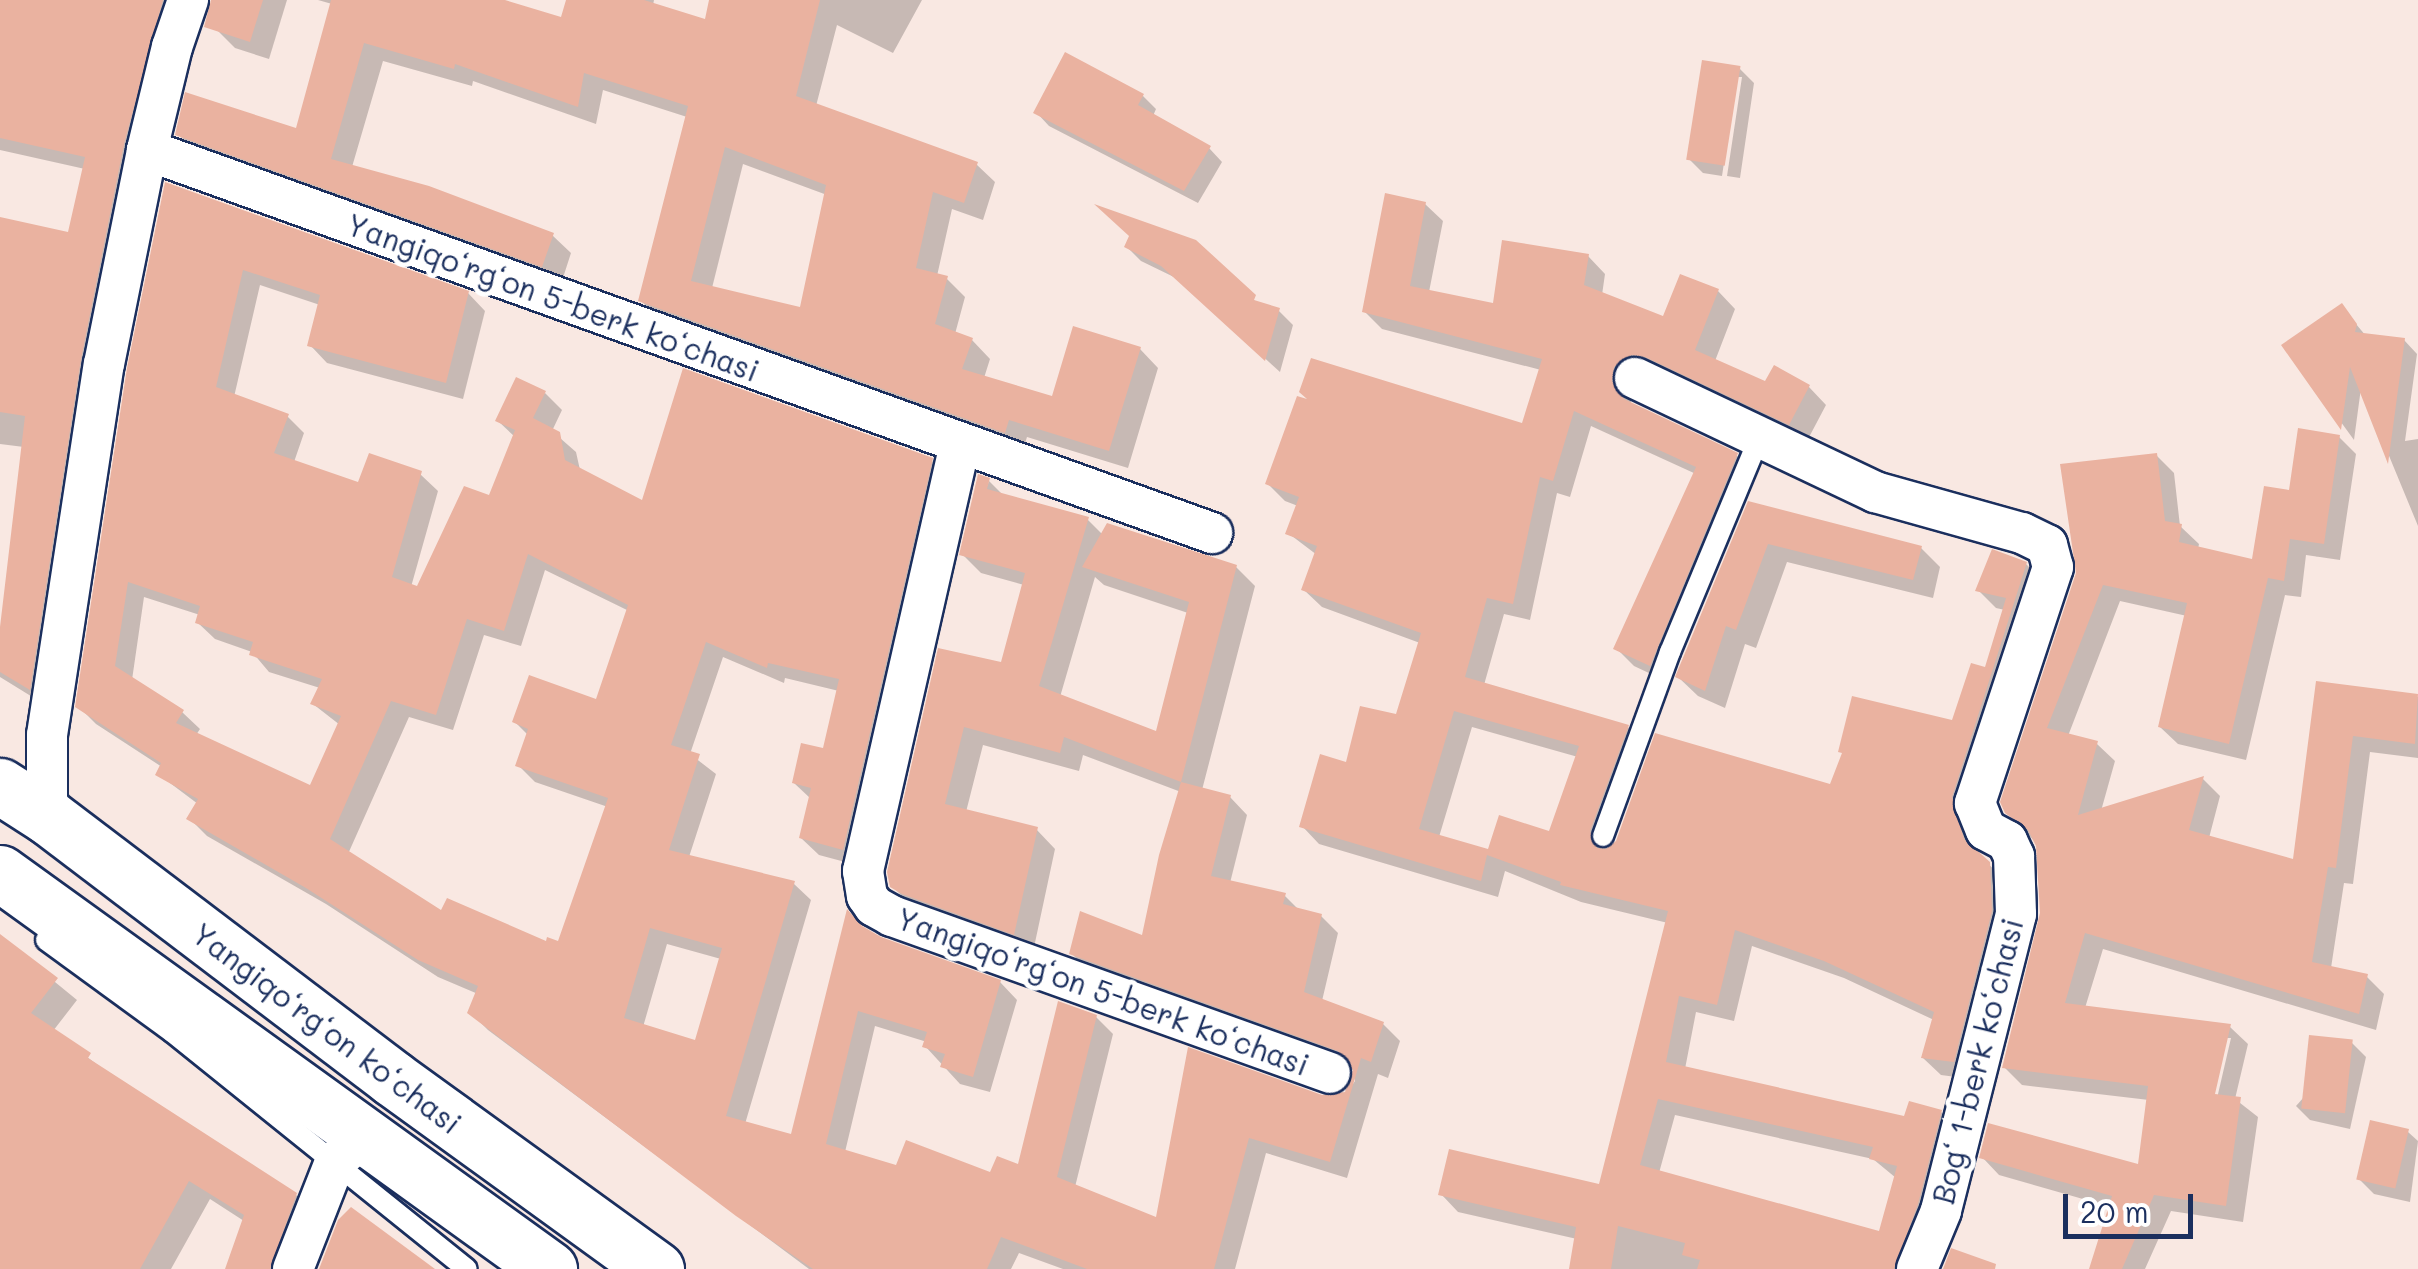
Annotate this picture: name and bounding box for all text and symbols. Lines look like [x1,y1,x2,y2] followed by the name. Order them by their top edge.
[342,206,764,388] street label: Yangiqoʻrgʻon 5-berk koʻchasi
[892,900,1314,1082] street label: Yangiqoʻrgʻon 5-berk koʻchasi
[185,915,469,1141] street label: Yangiqoʻrgʻon koʻchasi
[1924,915,2030,1207] street label: Bogʻ 1-berk koʻchasi
[2068,1174,2198,1236] scale bar
[2080,1191,2149,1231] text: 20 m

